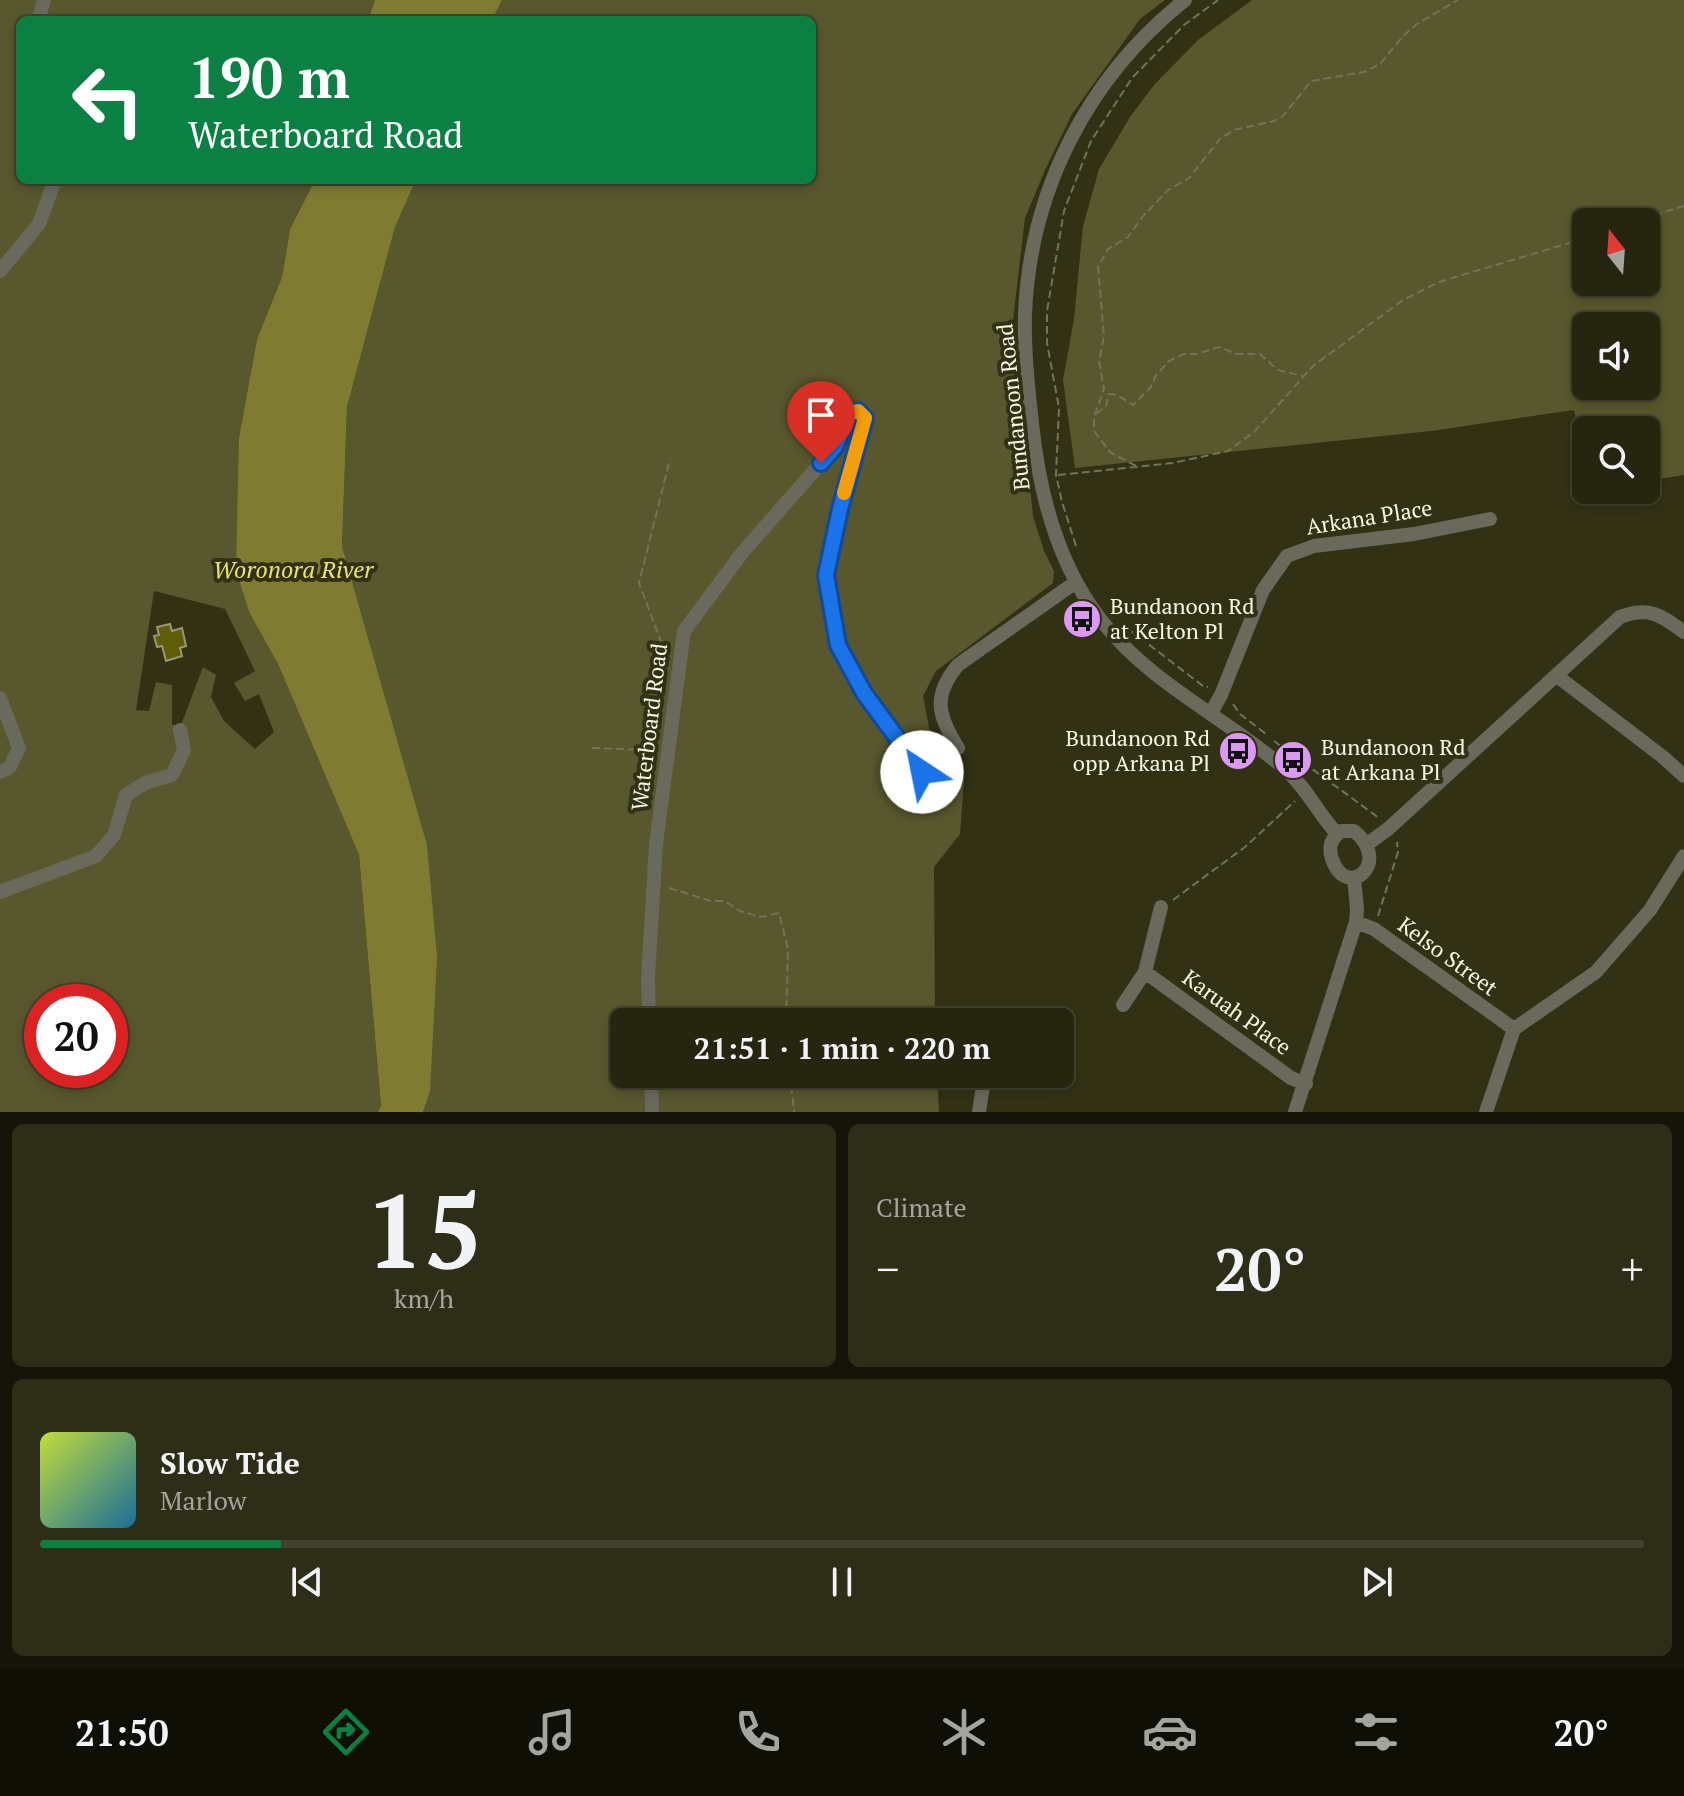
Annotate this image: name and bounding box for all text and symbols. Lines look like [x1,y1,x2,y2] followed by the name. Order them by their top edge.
[188,40,350,114] text: 190 m
[56,48,160,152] icon: left
[188,111,463,158] text: Waterboard Road
[1572,208,1660,296] north arrow
[1572,208,1660,504] map controls
[1572,312,1660,400] button: sound
[989,322,1036,492] street label: Bundanoon Road
[787,381,855,463] pin
[799,393,843,437] icon: arrive
[1572,416,1660,504] button: search
[1304,492,1434,541] street label: Arkana Place
[213,553,375,585] water label: Woronora River
[1110,591,1255,645] place label: Bundanoon Rd at Kelton Pl
[1061,598,1103,640] bus stop icon: Bundanoon Rd at Kelton Pl
[624,642,673,812] street label: Waterboard Road
[1065,723,1210,777] place label: Bundanoon Rd opp Arkana Pl
[880,730,964,814] position arrow
[1217,730,1259,772] bus stop icon: Bundanoon Rd opp Arkana Pl
[1321,732,1466,786] place label: Bundanoon Rd at Arkana Pl
[1272,739,1314,781] bus stop icon: Bundanoon Rd at Arkana Pl
[1393,910,1504,1002] street label: Kelso Street
[1177,962,1297,1061] street label: Karuah Place
[24,984,128,1088] speed limit sign: 20
[694,1028,990,1068] text: 21:51 · 1 min · 220 m
[365,1160,483,1298] text: 15
[876,1190,967,1224] text: Climate
[1214,1229,1306,1308] text: 20°
[876,1239,899,1298] text: −
[1621,1239,1644,1298] text: +
[394,1281,454,1315] text: km/h
[160,1443,300,1483] text: Slow Tide
[160,1483,246,1517] text: Marlow
[285,1560,329,1604] icon: previous
[820,1560,864,1604] icon: pause
[1355,1560,1399,1604] icon: next
[318,1704,374,1760] icon: directions
[524,1704,580,1760] icon: music
[730,1704,786,1760] icon: phone
[936,1704,992,1760] icon: climate
[1142,1704,1198,1760] icon: car
[1348,1704,1404,1760] icon: filters
[75,1709,169,1756] text: 21:50
[1553,1709,1609,1756] text: 20°

